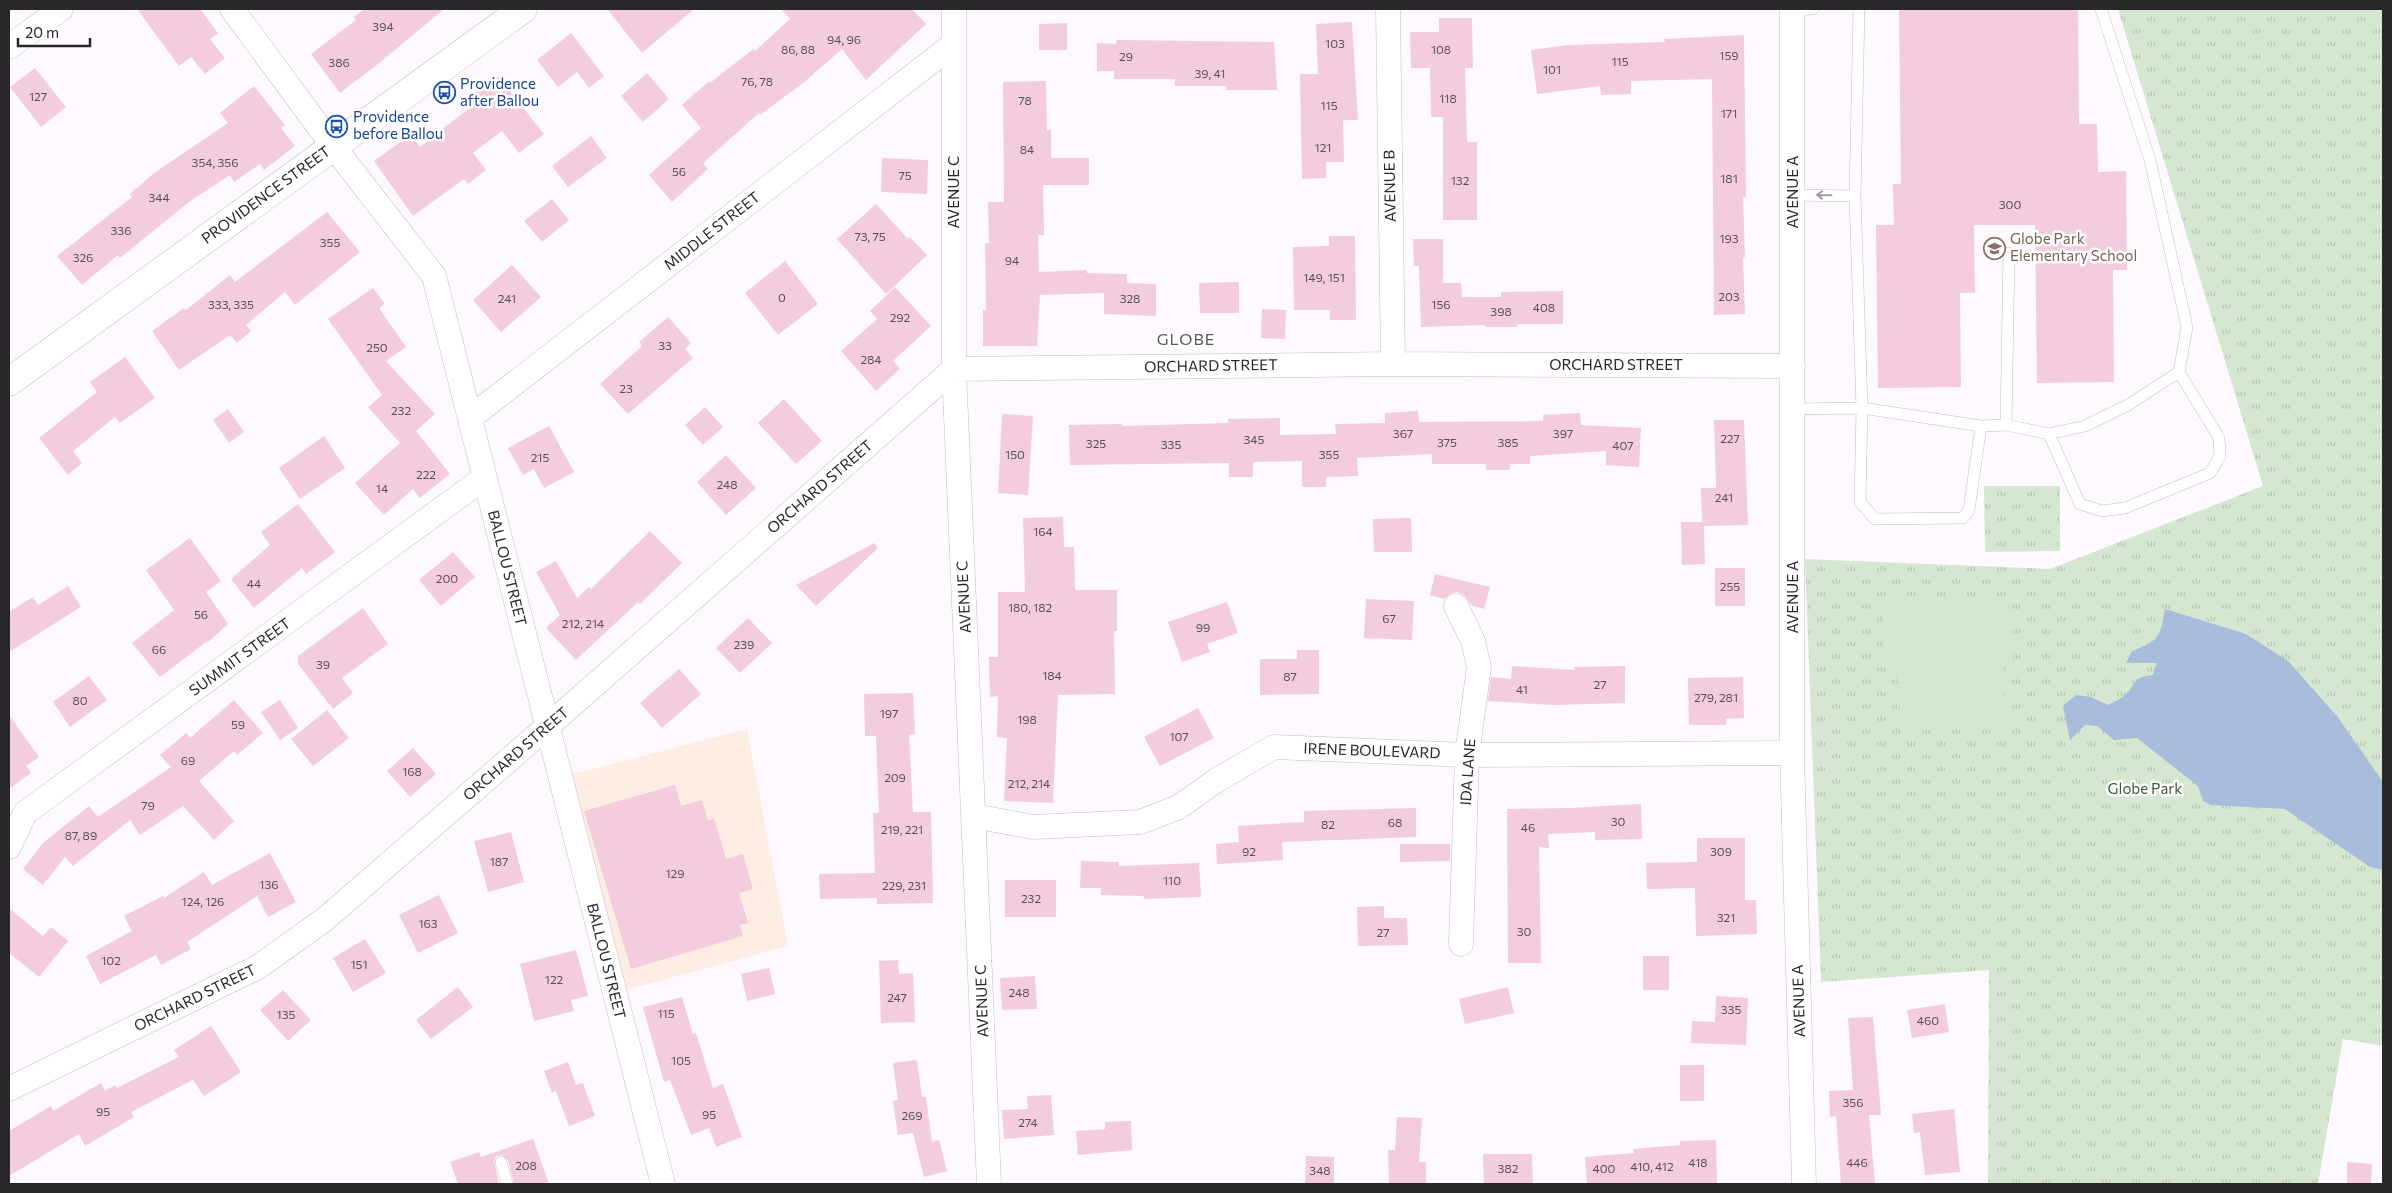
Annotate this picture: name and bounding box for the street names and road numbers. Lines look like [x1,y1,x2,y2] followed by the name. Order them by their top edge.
[198,141,334,247] street label: PROVIDENCE STREET
[1379,149,1399,222] street label: AVENUE B
[944,156,962,228] street label: AVENUE C
[1783,156,1801,228] street label: AVENUE A
[660,187,763,273] street label: MIDDLE STREET
[1144,355,1278,375] street label: ORCHARD STREET
[1549,355,1683,373] street label: ORCHARD STREET
[763,435,876,537] street label: ORCHARD STREET
[485,508,531,628] street label: BALLOU STREET
[952,560,974,634] street label: AVENUE C
[1783,561,1801,633] street label: AVENUE A
[185,613,294,699] street label: SUMMIT STREET
[459,702,572,804] street label: ORCHARD STREET
[1456,738,1478,806] street label: IDA LANE
[1303,739,1441,761] street label: IRENE BOULEVARD
[584,901,630,1021] street label: BALLOU STREET
[131,960,259,1034] street label: ORCHARD STREET
[971,964,991,1038] street label: AVENUE C
[1788,964,1808,1038] street label: AVENUE A

